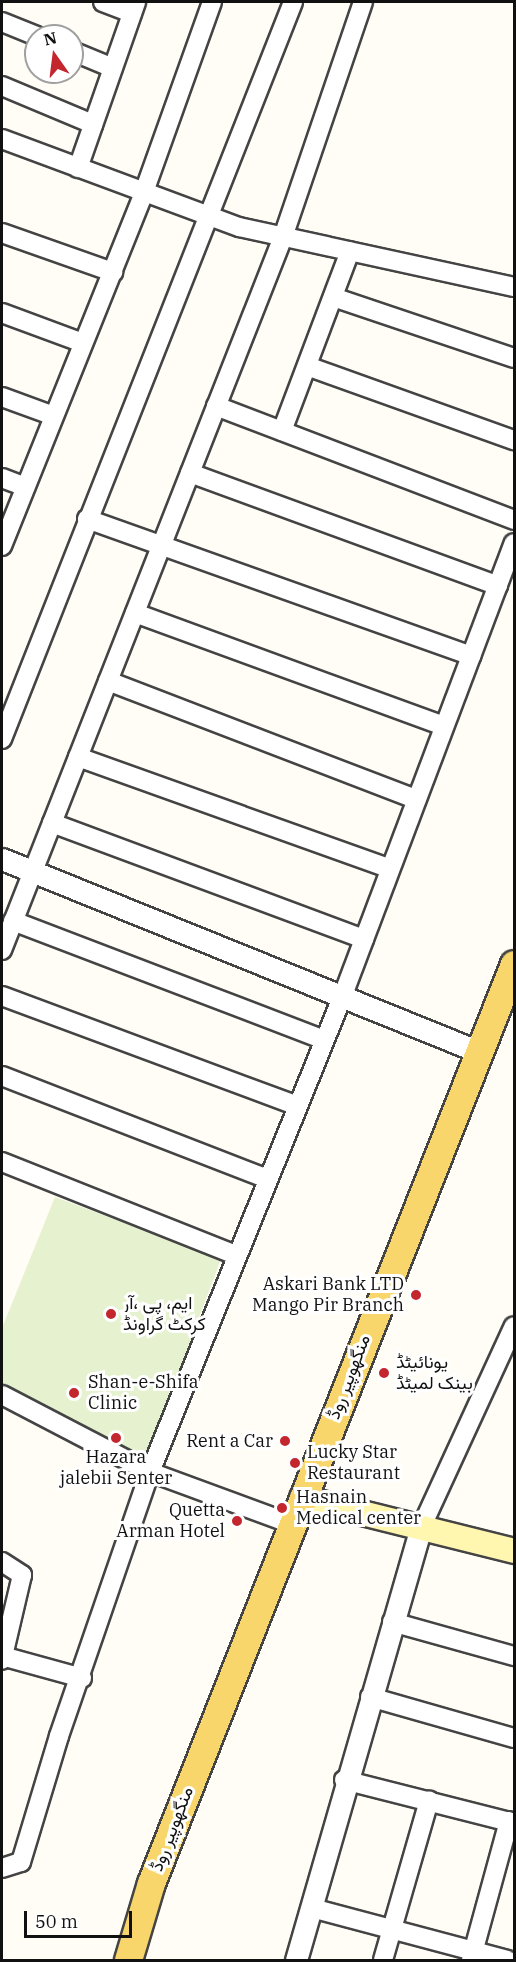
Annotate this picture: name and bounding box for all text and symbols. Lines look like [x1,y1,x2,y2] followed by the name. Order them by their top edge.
[24,24,84,84] north arrow
[42,27,59,50] text: N
[252,1274,404,1316] place label: Askari Bank LTD Mango Pir Branch
[409,1288,423,1302] marker: Askari Bank LTD Mango Pir Branch
[123,1293,206,1336] place label: ایم، پی ،آر کرکٹ گراونڈ
[104,1307,118,1321] marker: ایم، پی ،آر کرکٹ گراونڈ
[323,1332,375,1422] street label: منگھوپیر روڈ
[396,1352,473,1394] place label: یونائیٹڈ بینک لمیٹڈ
[377,1366,391,1380] marker: یونائیٹڈ بینک لمیٹڈ
[88,1372,199,1414] place label: Shan-e-Shifa Clinic
[65,1384,83,1402] marker: Shan-e-Shifa Clinic
[186,1430,273,1452] place label: Rent a Car
[109,1431,123,1445] marker: Hazara jalebii Senter
[278,1434,292,1448] marker: Rent a Car
[307,1442,400,1484] place label: Lucky Star Restaurant
[60,1447,172,1490] place label: Hazara jalebii Senter
[288,1456,302,1470] marker: Lucky Star Restaurant
[296,1487,421,1530] place label: Hasnain Medical center
[273,1499,291,1517] marker: Hasnain Medical center
[116,1500,225,1543] place label: Quetta Arman Hotel
[230,1514,244,1528] marker: Quetta Arman Hotel
[146,1784,198,1874] street label: منگھوپیر روڈ
[27,1899,135,1937] scale bar
[35,1910,78,1933] text: 50 m

